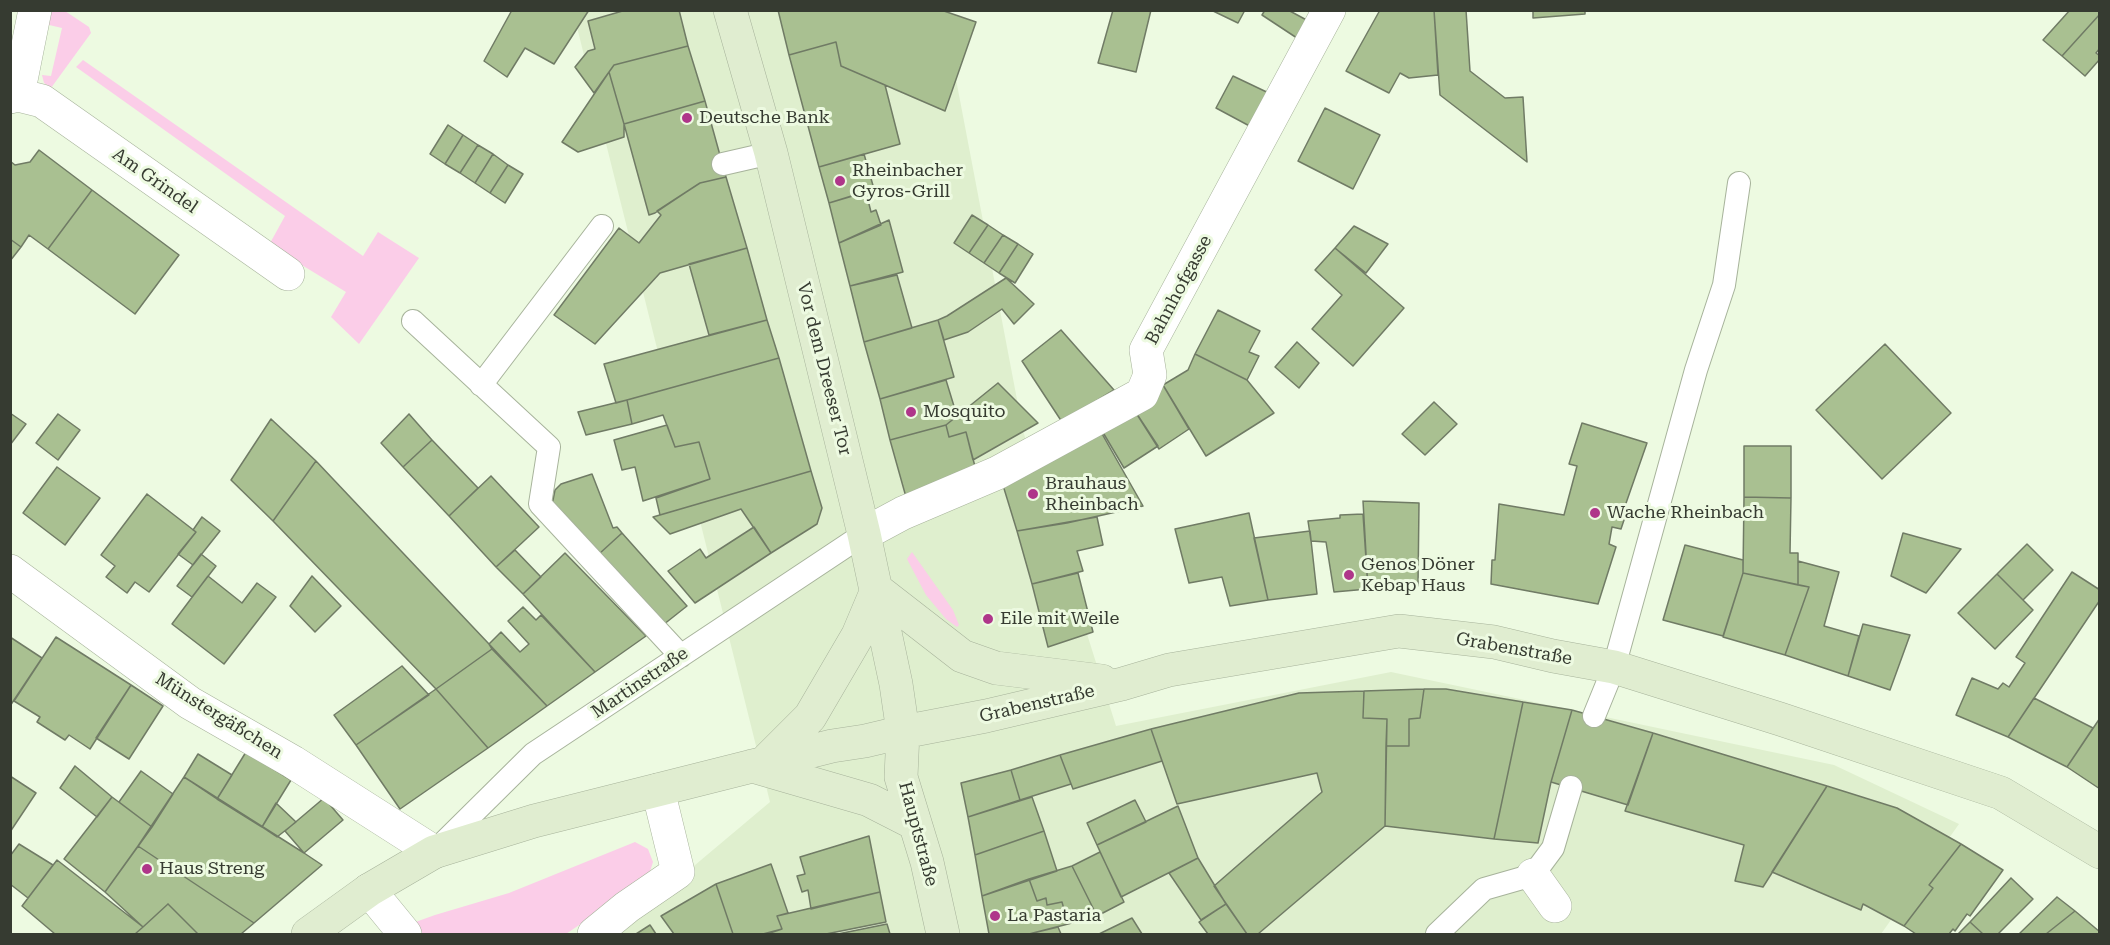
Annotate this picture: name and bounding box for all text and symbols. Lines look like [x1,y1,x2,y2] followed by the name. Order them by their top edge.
[699,107,830,129] place label: Deutsche Bank
[680,111,694,125] marker: Deutsche Bank
[108,144,202,218] street label: Am Grindel
[852,160,963,202] place label: Rheinbacher Gyros-Grill
[833,174,847,188] marker: Rheinbacher Gyros-Grill
[1141,232,1217,348] street label: Bahnhofgasse
[792,280,856,458] street label: Vor dem Dreeser Tor
[923,401,1005,423] place label: Mosquito
[904,405,918,419] marker: Mosquito
[1045,473,1139,516] place label: Brauhaus Rheinbach
[1026,487,1040,501] marker: Brauhaus Rheinbach
[1607,502,1764,524] place label: Wache Rheinbach
[1588,506,1602,520] marker: Wache Rheinbach
[1361,554,1475,596] place label: Genos Döner Kebap Haus
[1342,568,1356,582] marker: Genos Döner Kebap Haus
[1000,608,1119,630] place label: Eile mit Weile
[981,612,995,626] marker: Eile mit Weile
[1454,628,1574,670] street label: Grabenstraße
[588,643,692,723] street label: Martinstraße
[151,668,287,764] street label: Münstergäßchen
[977,680,1097,728] street label: Grabenstraße
[894,779,942,889] street label: Hauptstraße
[159,858,265,880] place label: Haus Streng
[140,862,154,876] marker: Haus Streng
[1007,905,1101,927] place label: La Pastaria
[988,909,1002,923] marker: La Pastaria

